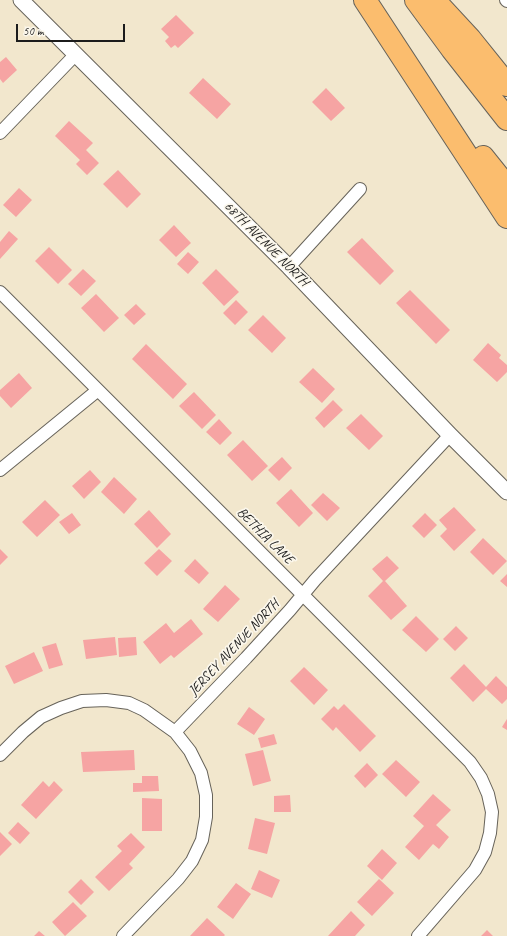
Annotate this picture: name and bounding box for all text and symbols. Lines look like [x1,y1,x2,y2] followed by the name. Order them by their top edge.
[18,16,127,42] scale bar
[23,23,43,39] text: 50 m
[220,198,312,290] street label: 68TH AVENUE NORTH
[233,504,297,568] street label: BETHIA LANE
[185,596,283,700] street label: JERSEY AVENUE NORTH

